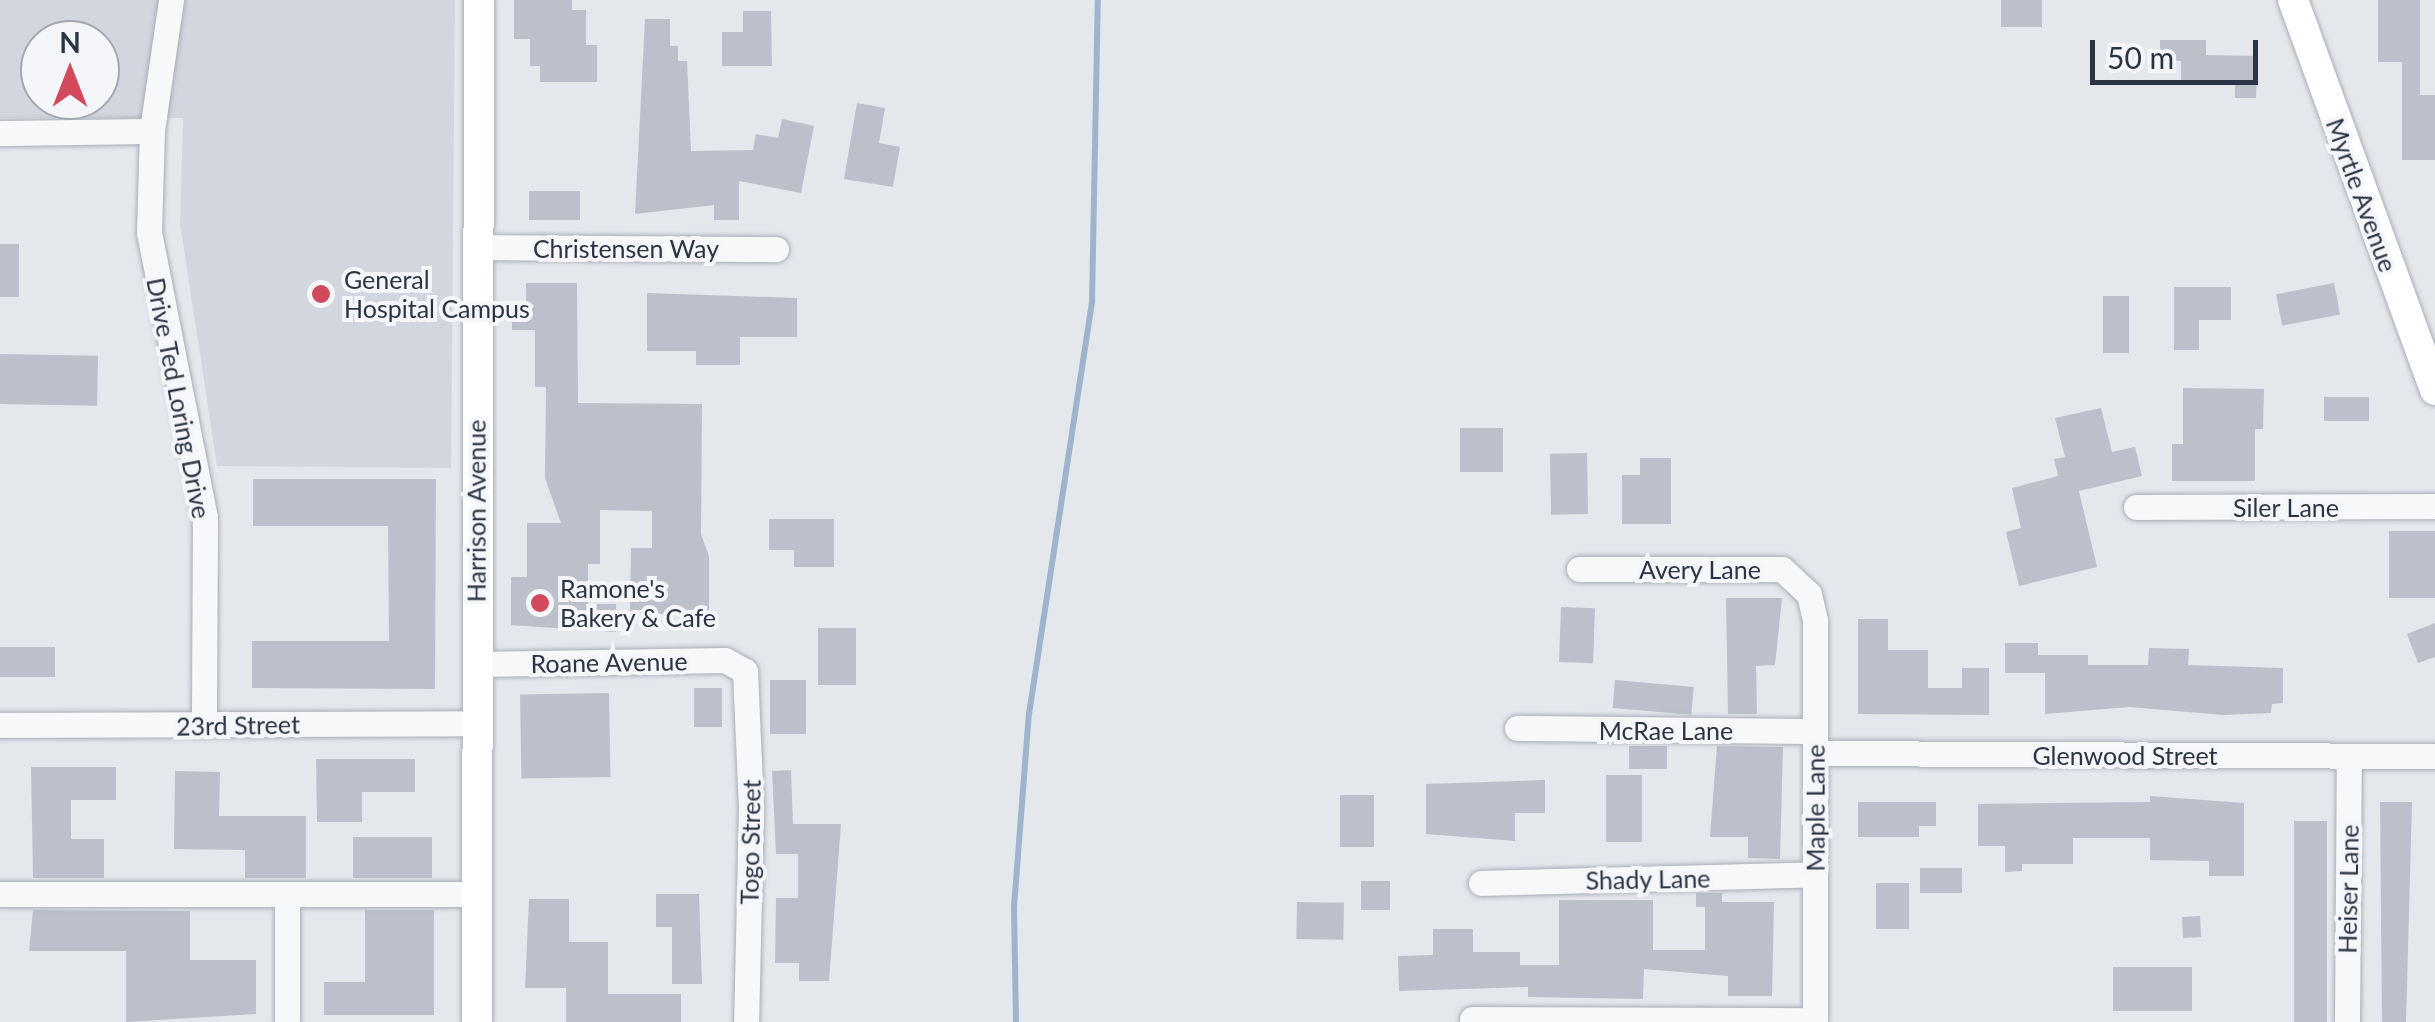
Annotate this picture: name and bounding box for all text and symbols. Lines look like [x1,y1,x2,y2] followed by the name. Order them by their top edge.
[20,20,120,120] north arrow
[2095,20,2262,82] scale bar
[59,25,81,59] text: N
[2107,39,2174,75] text: 50 m
[2320,114,2404,276] street label: Myrtle Avenue
[533,233,719,263] street label: Christensen Way
[344,265,530,324] place label: General Hospital Campus
[141,275,217,521] street label: Drive Ted Loring Drive
[308,281,334,307] marker: General Hospital Campus
[461,419,491,603] street label: Harrison Avenue
[2233,492,2339,522] street label: Siler Lane
[1639,554,1761,584] street label: Avery Lane
[560,574,717,633] place label: Ramone's Bakery & Cafe
[529,592,551,614] marker: Ramone's Bakery & Cafe
[530,646,688,678] street label: Roane Avenue
[176,709,300,741] street label: 23rd Street
[1599,715,1733,745] street label: McRae Lane
[2032,740,2218,770] street label: Glenwood Street
[1800,744,1830,872] street label: Maple Lane
[734,779,766,905] street label: Togo Street
[2332,824,2364,954] street label: Heiser Lane
[1585,863,1711,895] street label: Shady Lane

